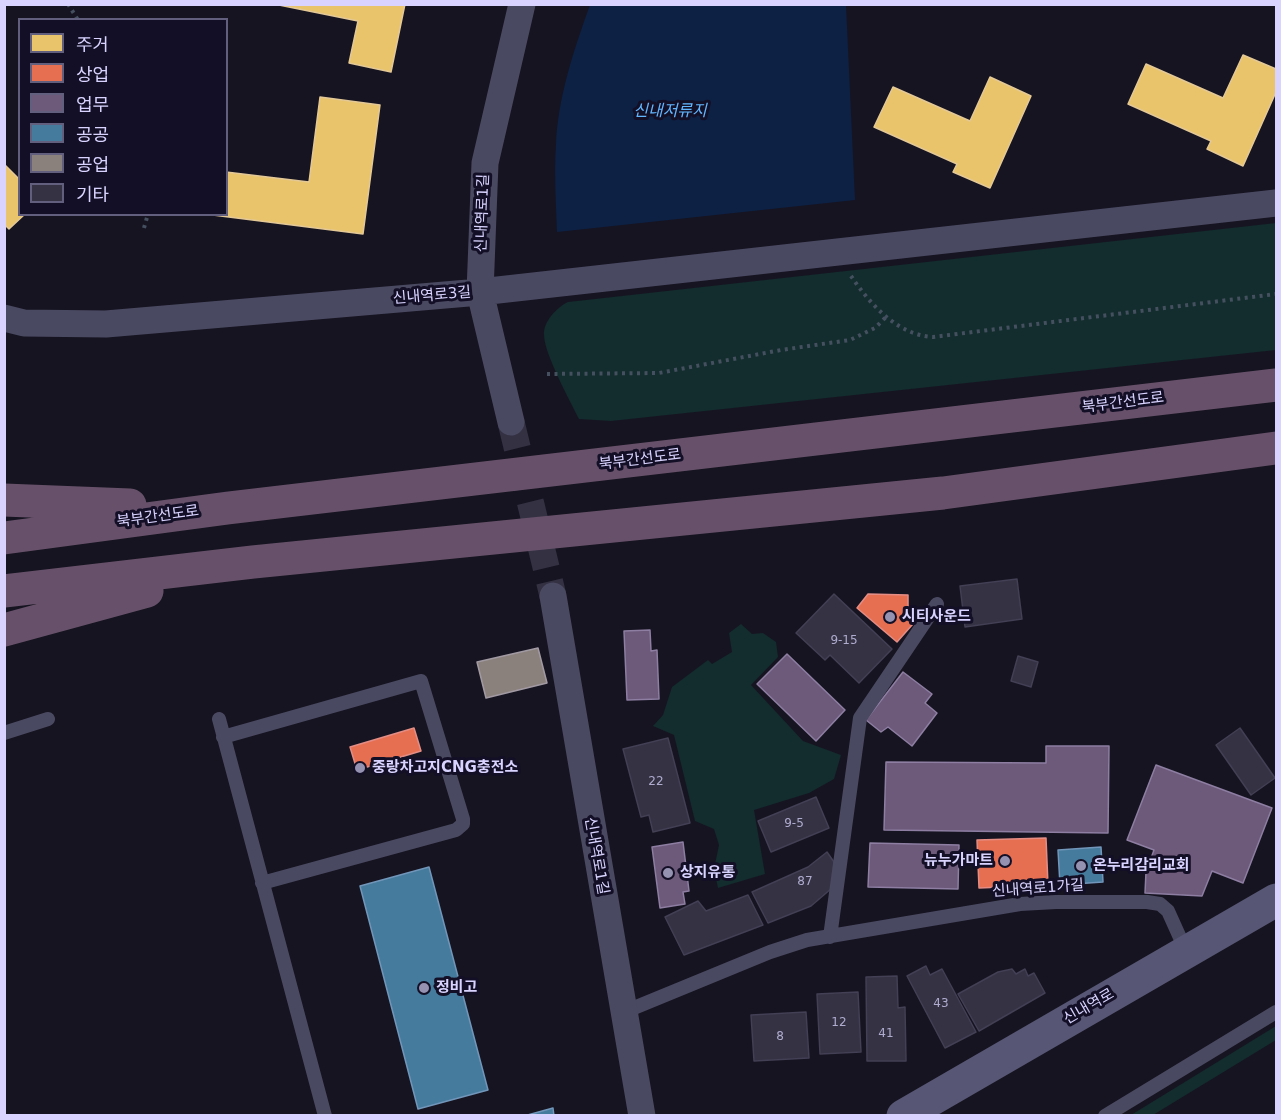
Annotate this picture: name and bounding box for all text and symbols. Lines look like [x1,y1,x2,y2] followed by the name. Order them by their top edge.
[18,18,228,216] legend
[76,34,109,55] text: 주거
[76,64,109,85] text: 상업
[76,94,109,115] text: 업무
[633,102,707,122] water label: 신내저류지
[76,124,109,145] text: 공공
[76,154,109,175] text: 공업
[473,173,493,253] street label: 신내역로1길
[76,184,109,205] text: 기타
[392,284,472,308] street label: 신내역로3길
[1081,389,1165,417] street label: 북부간선도로
[598,446,682,474] street label: 북부간선도로
[116,502,200,532] street label: 북부간선도로
[902,608,971,626] place label: 시티사운드
[883,610,897,624] marker: 시티사운드
[830,634,858,648] house number: 9-15
[372,759,518,777] place label: 중랑차고지CNG충전소
[353,761,367,775] marker: 중랑차고지CNG충전소
[648,775,664,789] house number: 22
[580,816,612,896] street label: 신내역로1길
[784,817,804,831] house number: 9-5
[924,852,993,870] place label: 뉴누가마트
[998,854,1012,868] marker: 뉴누가마트
[1093,857,1190,875] place label: 온누리감리교회
[1074,859,1088,873] marker: 온누리감리교회
[680,864,735,882] place label: 상지유통
[661,866,675,880] marker: 상지유통
[797,875,813,889] house number: 87
[991,877,1085,901] street label: 신내역로1가길
[436,979,477,997] place label: 정비고
[417,981,431,995] marker: 정비고
[1061,985,1117,1029] street label: 신내역로
[933,997,949,1011] house number: 43
[831,1016,847,1030] house number: 12
[878,1027,894,1041] house number: 41
[776,1030,784,1044] house number: 8

